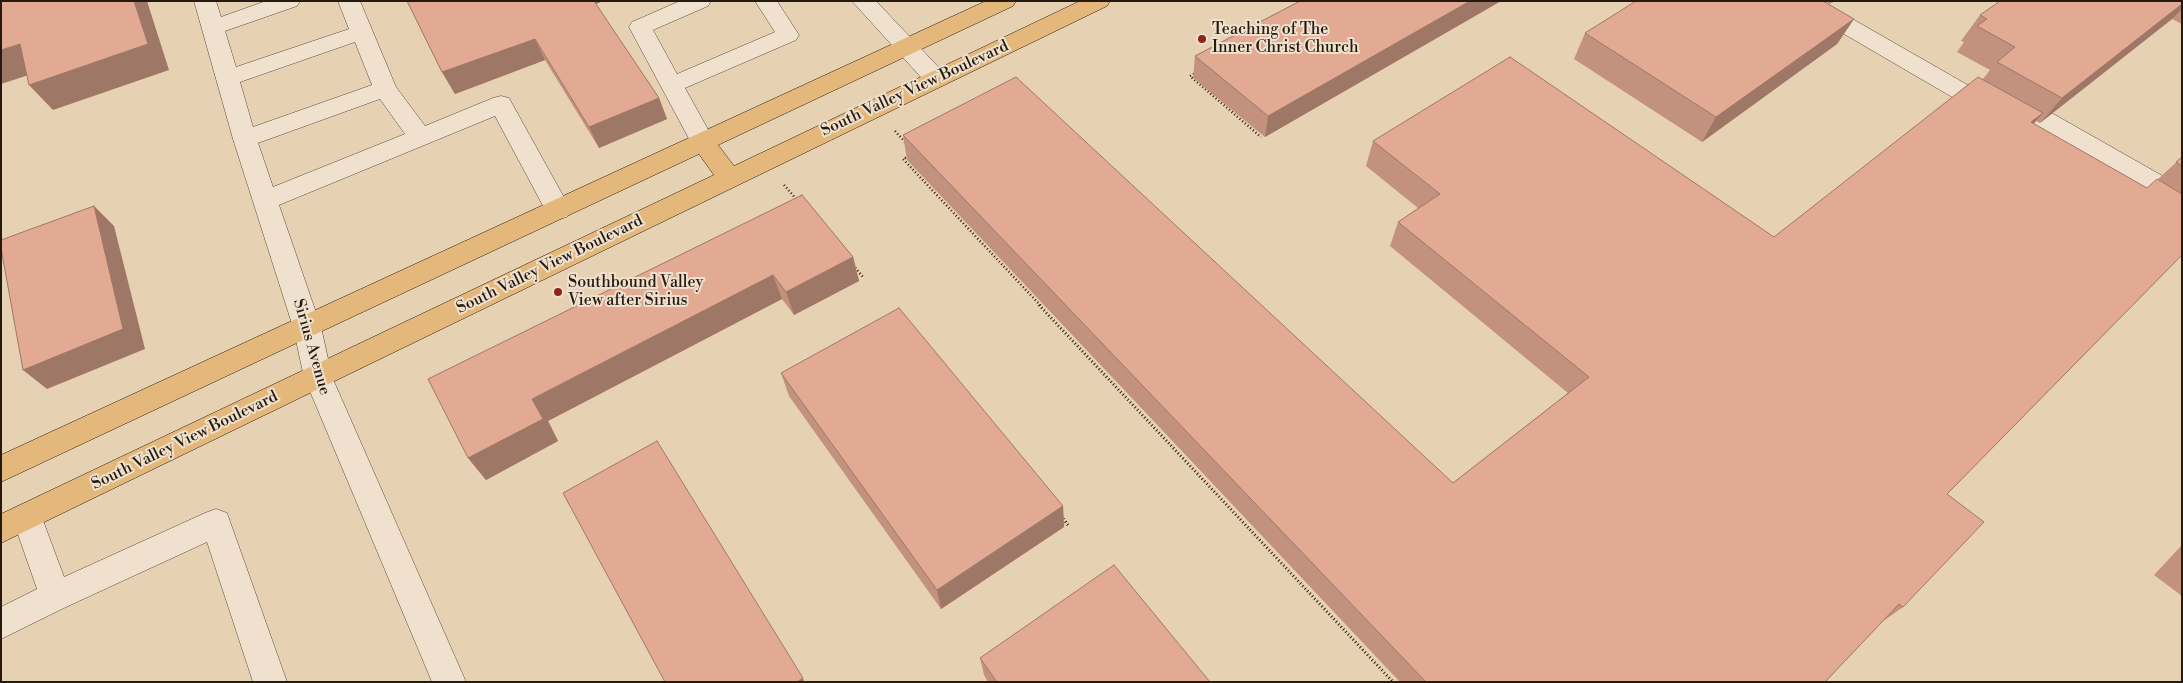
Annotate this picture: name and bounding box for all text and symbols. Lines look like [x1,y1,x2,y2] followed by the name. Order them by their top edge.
[1212,20,1358,58] place label: Teaching of The Inner Christ Church
[1196,33,1208,45] marker: Teaching of The Inner Christ Church
[818,37,1012,141] street label: South Valley View Boulevard
[454,211,646,319] street label: South Valley View Boulevard
[568,273,703,311] place label: Southbound Valley View after Sirius
[552,286,564,298] marker: Southbound Valley View after Sirius
[288,297,334,397] street label: Sirius Avenue
[89,387,281,495] street label: South Valley View Boulevard

